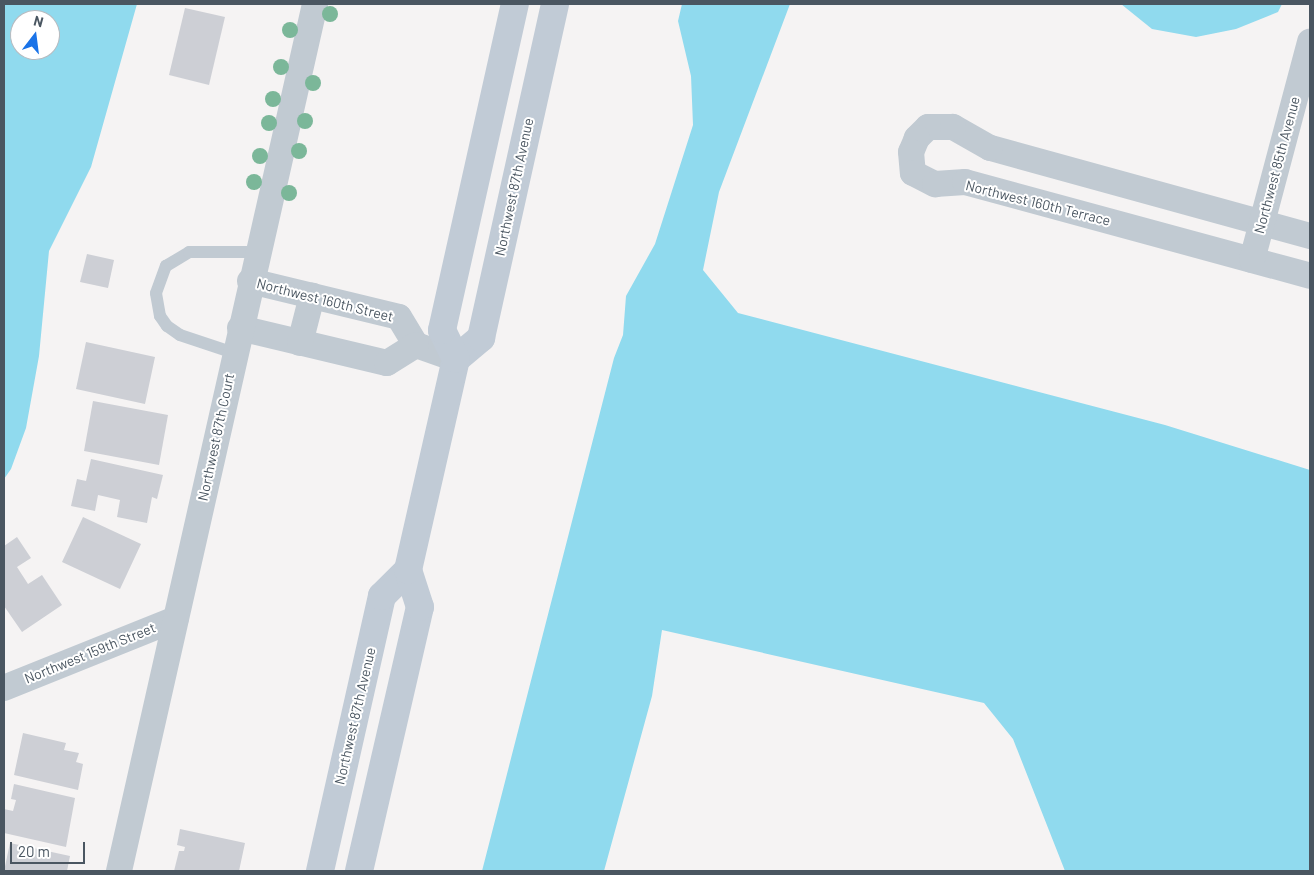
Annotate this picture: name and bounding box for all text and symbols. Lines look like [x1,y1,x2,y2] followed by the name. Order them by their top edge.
[10,10,60,60] north arrow
[32,12,45,30] text: N
[1251,95,1303,235] street label: Northwest 85th Avenue
[491,117,537,257] street label: Northwest 87th Avenue
[964,177,1112,229] street label: Northwest 160th Terrace
[255,275,395,325] street label: Northwest 160th Street
[194,372,238,502] street label: Northwest 87th Court
[22,619,158,687] street label: Northwest 159th Street
[331,646,379,786] street label: Northwest 87th Avenue
[12,832,88,864] scale bar
[18,842,50,860] text: 20 m

